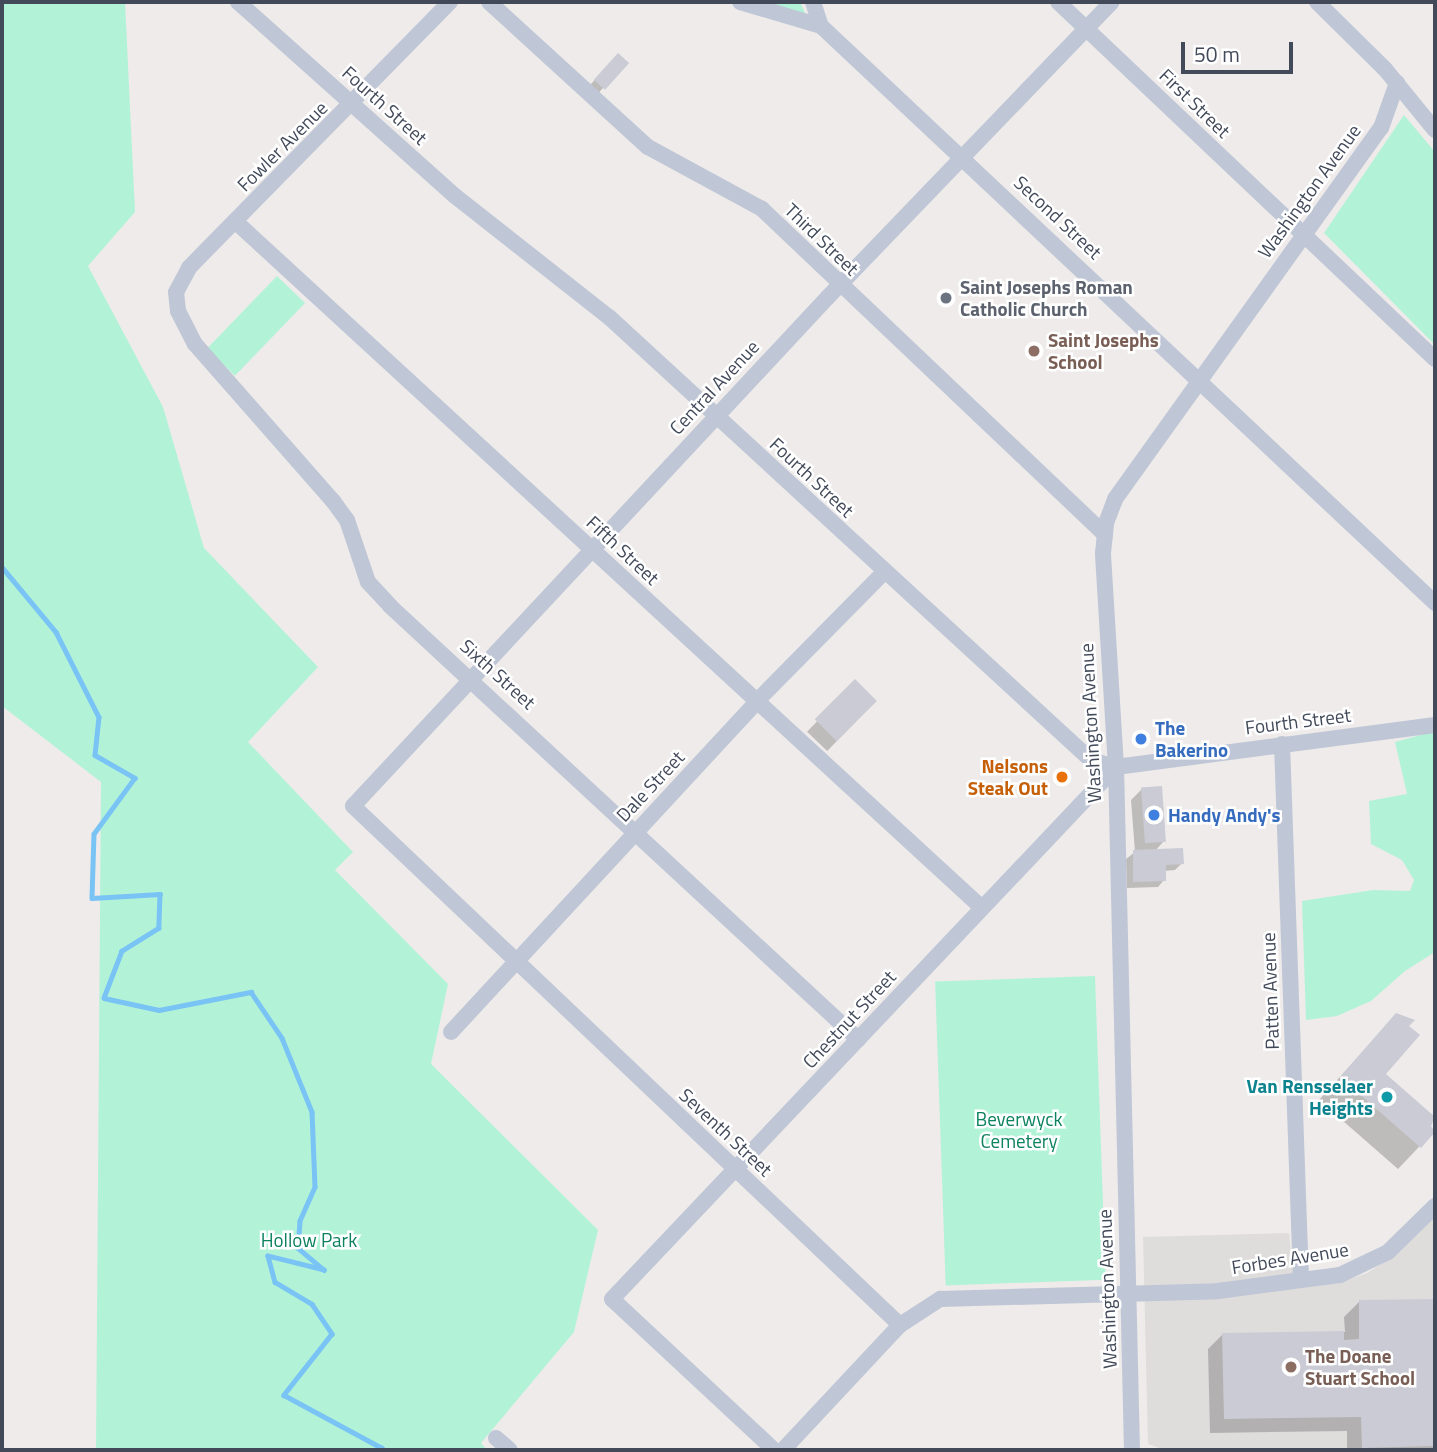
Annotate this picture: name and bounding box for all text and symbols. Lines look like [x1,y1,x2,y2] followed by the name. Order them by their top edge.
[1185,28,1297,72] scale bar
[1194,38,1240,70] text: 50 m
[338,61,432,149] street label: Fourth Street
[1155,64,1235,142] street label: First Street
[232,96,332,196] street label: Fowler Avenue
[1253,120,1365,262] street label: Washington Avenue
[1009,171,1107,263] street label: Second Street
[780,198,864,280] street label: Third Street
[960,276,1133,320] place label: Saint Josephs Roman Catholic Church
[938,290,954,306] marker: Saint Josephs Roman Catholic Church
[1048,329,1159,373] place label: Saint Josephs School
[665,335,763,439] street label: Central Avenue
[1026,343,1042,359] marker: Saint Josephs School
[765,432,859,522] street label: Fourth Street
[582,511,664,589] street label: Fifth Street
[456,634,540,714] street label: Sixth Street
[1074,643,1106,803] street label: Washington Avenue
[1244,703,1352,739] street label: Fourth Street
[1155,717,1228,761] place label: The Bakerino
[1133,731,1149,747] marker: The Bakerino
[611,746,689,826] street label: Dale Street
[968,755,1048,799] place label: Nelsons Steak Out
[1054,769,1070,785] marker: Nelsons Steak Out
[1168,804,1281,826] place label: Handy Andy's
[1146,807,1162,823] marker: Handy Andy's
[1257,932,1283,1050] street label: Patten Avenue
[798,965,900,1073] street label: Chestnut Street
[1247,1075,1373,1119] place label: Van Rensselaer Heights
[675,1083,777,1181] street label: Seventh Street
[1379,1089,1395,1105] marker: Van Rensselaer Heights
[975,1108,1063,1152] park label: Beverwyck Cemetery
[1093,1209,1121,1369] street label: Washington Avenue
[261,1229,357,1251] park label: Hollow Park
[1230,1237,1350,1279] street label: Forbes Avenue
[1305,1345,1415,1389] place label: The Doane Stuart School
[1283,1359,1299,1375] marker: The Doane Stuart School

